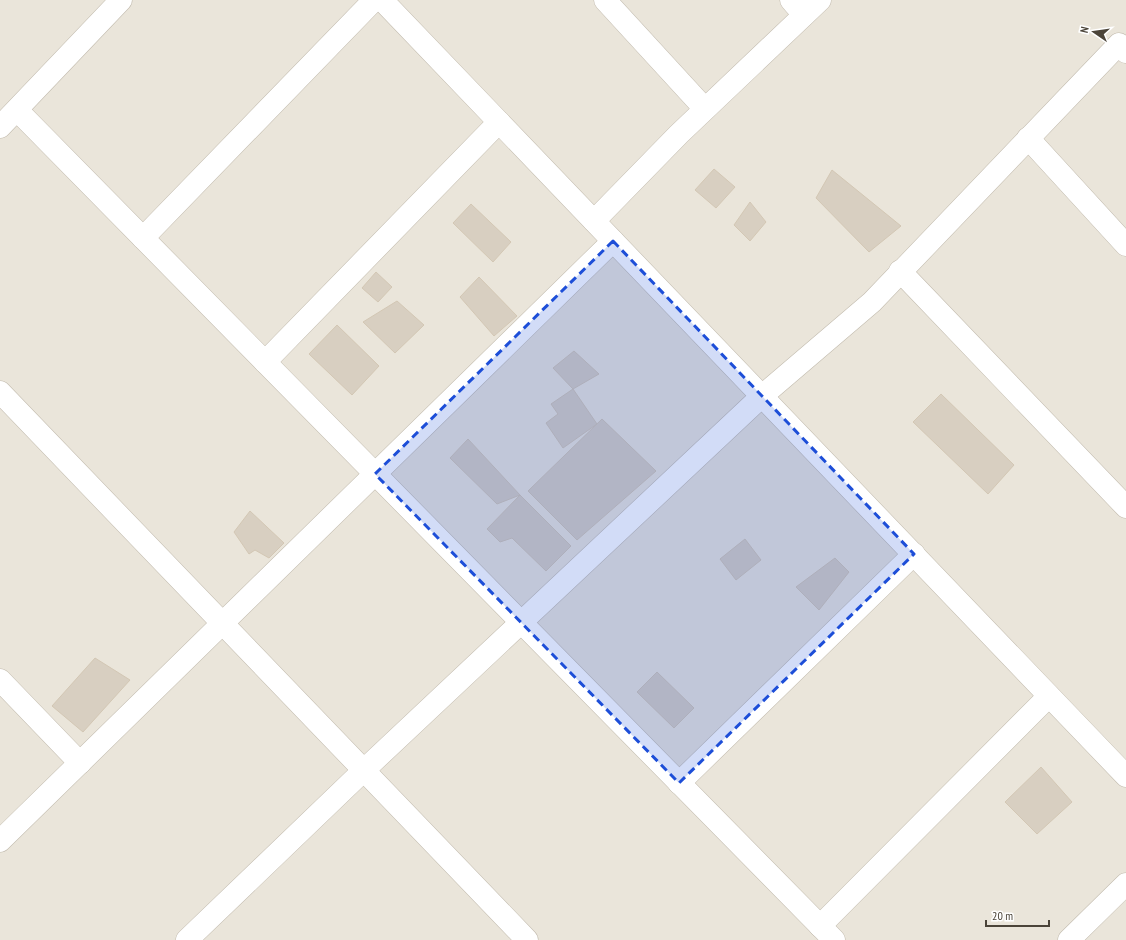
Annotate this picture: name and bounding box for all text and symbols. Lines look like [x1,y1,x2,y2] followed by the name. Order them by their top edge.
[1074,12,1114,52] north arrow
[1077,25,1092,34] text: N
[986,902,1049,928] scale bar
[992,908,1013,923] text: 20 m

